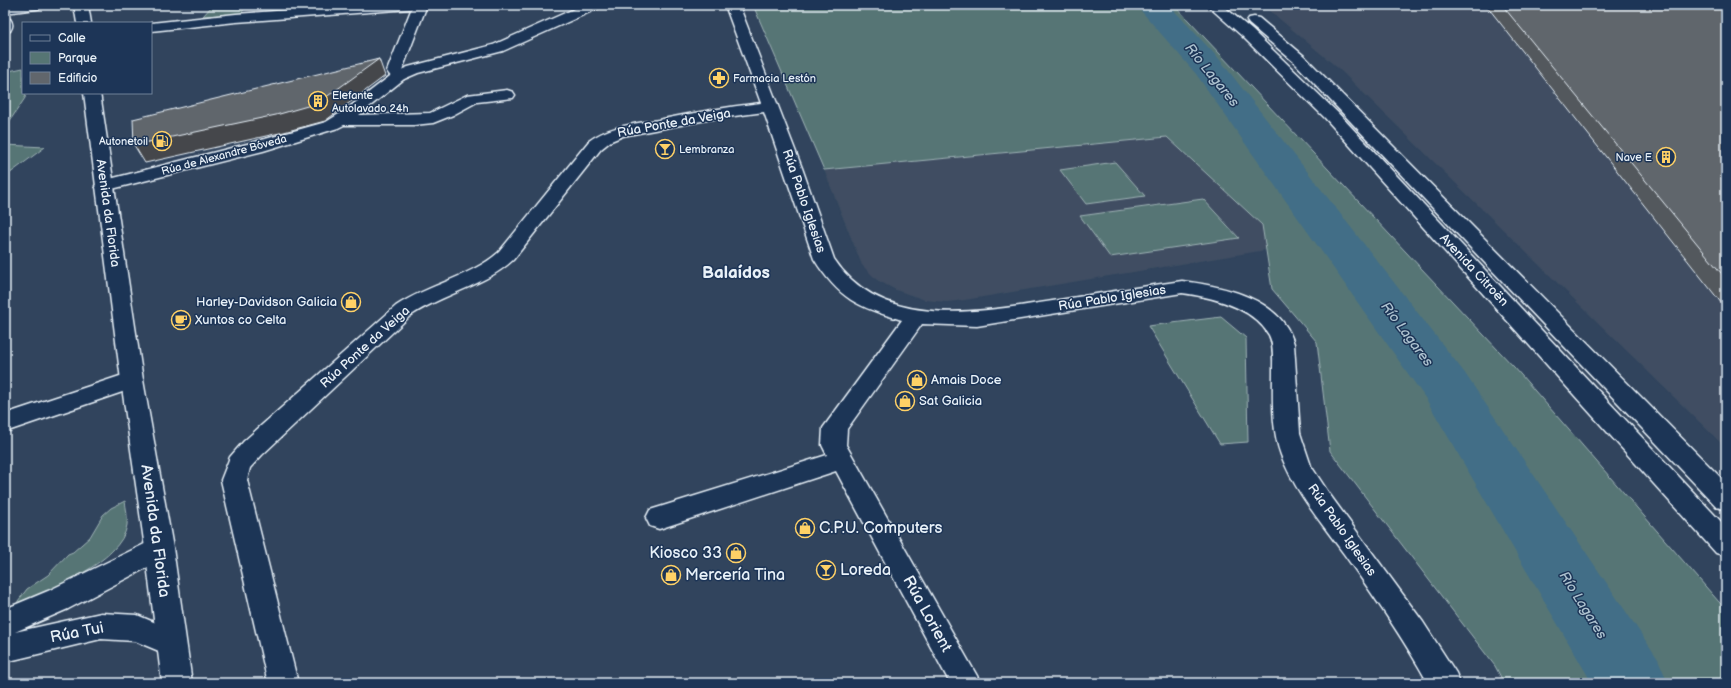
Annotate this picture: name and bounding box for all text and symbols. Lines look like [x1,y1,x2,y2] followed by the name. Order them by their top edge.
[22,22,152,94] legend
[58,31,86,46] text: Calle
[1181,40,1243,110] water label: Río Lagares
[58,51,97,66] text: Parque
[708,67,730,89] pharmacy icon: Farmacia Lestón
[58,71,98,86] text: Edificio
[733,72,816,85] place label: Farmacia Lestón
[332,89,409,115] place label: Elefante Autolavado 24h
[307,90,329,112] building icon: Elefante Autolavado 24h
[616,105,732,141] street label: Rúa Ponte da Veiga
[151,130,173,152] fuel station icon: Autonetoil
[160,132,288,178] street label: Rúa de Alexandre Bóveda
[99,135,148,148] place label: Autonetoil
[654,138,676,160] bar icon: Lembranza
[679,143,734,156] place label: Lembranza
[1655,146,1677,168] building icon: Nave E
[779,147,829,255] street label: Rúa Pablo Iglesias
[1616,151,1652,164] place label: Nave E
[92,158,124,268] street label: Avenida da Florida
[1436,230,1512,310] street label: Avenida Citroën
[702,263,770,283] district label: Balaídos
[1057,282,1167,314] street label: Rúa Pablo Iglesias
[340,291,362,313] shop icon: Harley-Davidson Galicia
[196,294,337,310] place label: Harley-Davidson Galicia
[1377,298,1437,370] water label: Río Lagares
[317,303,413,391] street label: Rúa Ponte da Veiga
[170,309,192,331] cafe icon: Xuntos co Celta
[194,312,286,328] place label: Xuntos co Celta
[906,369,928,391] shop icon: Amais Doce
[931,372,1002,388] place label: Amais Doce
[894,390,916,412] shop icon: Sat Galicia
[919,393,982,409] place label: Sat Galicia
[136,463,174,599] street label: Avenida da Florida
[1304,481,1380,580] street label: Rúa Pablo Iglesias
[794,517,816,539] shop icon: C.P.U. Computers
[819,519,943,538] place label: C.P.U. Computers
[725,542,747,564] shop icon: Kiosco 33
[649,544,722,563] place label: Kiosco 33
[815,559,837,581] bar icon: Loreda
[840,561,891,580] place label: Loreda
[660,564,682,586] shop icon: Mercería Tina
[685,566,785,585] place label: Mercería Tina
[1556,568,1610,642] water label: Río Lagares
[898,573,956,656] street label: Rúa Lorient
[49,619,105,647] street label: Rúa Tui

